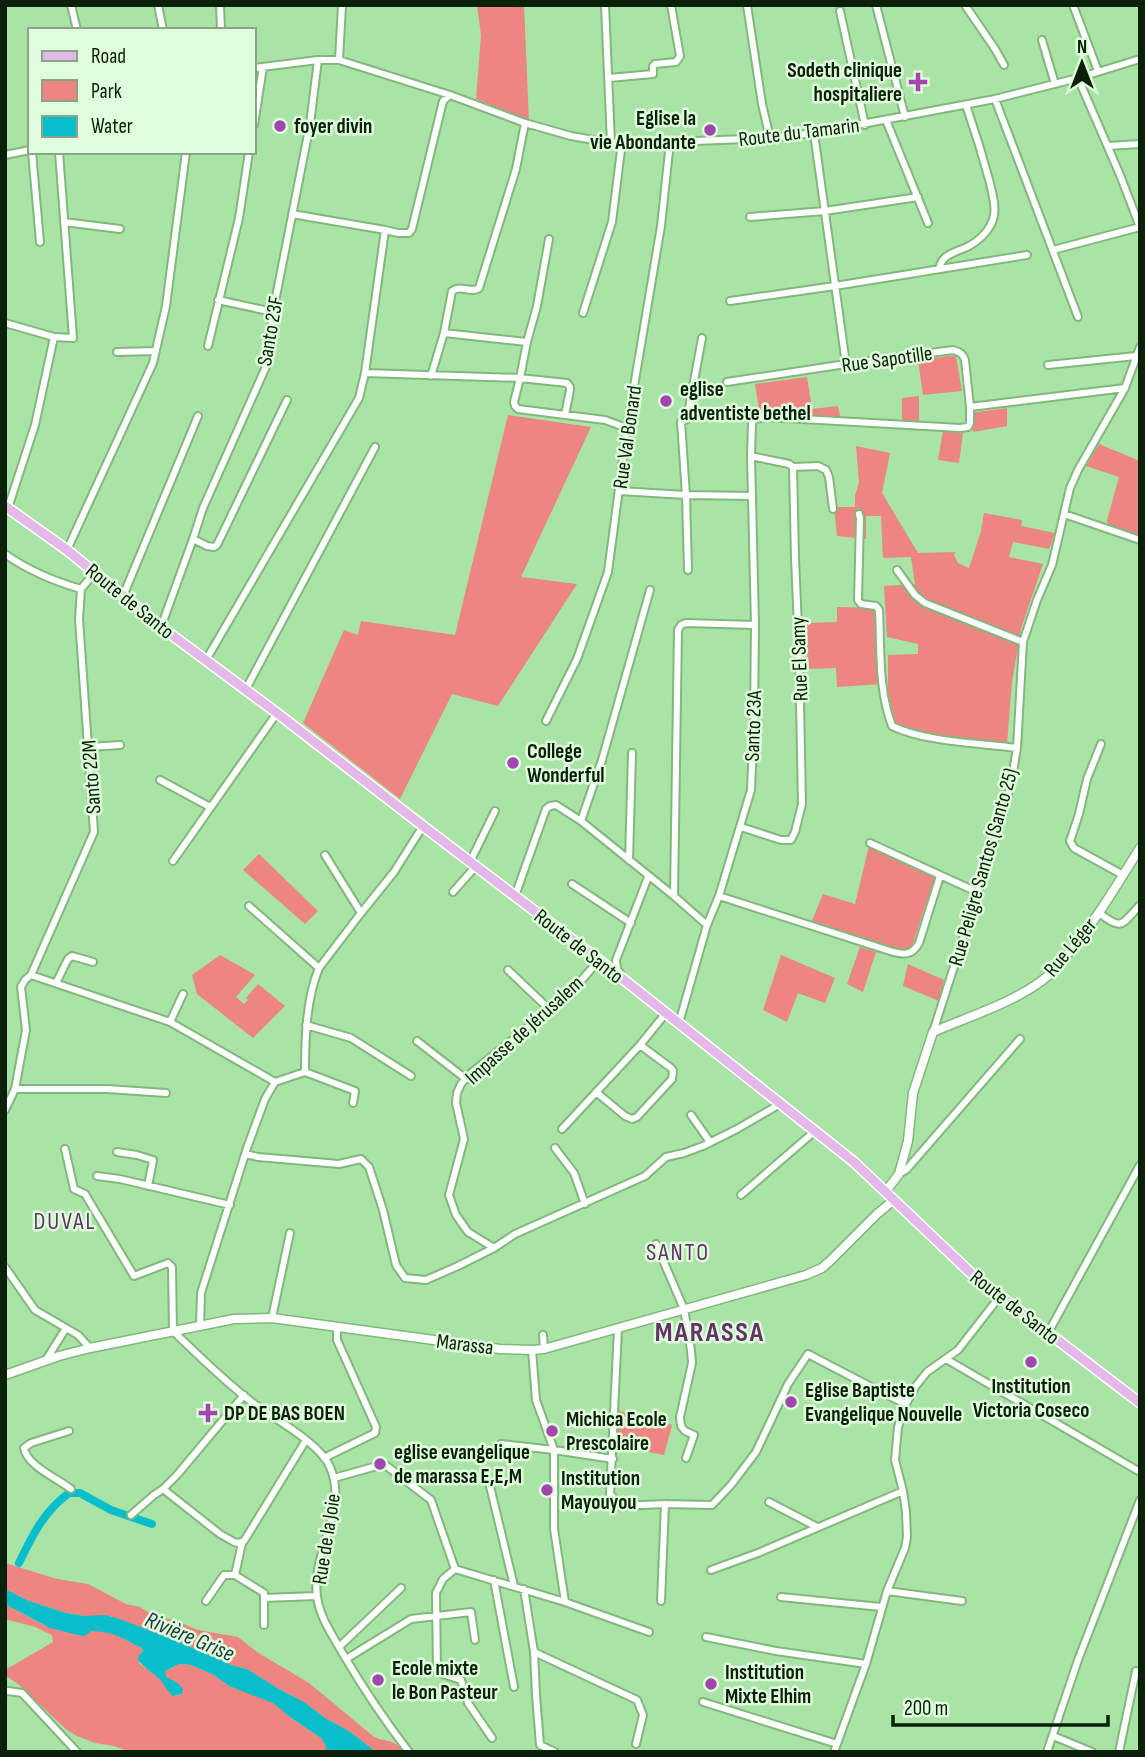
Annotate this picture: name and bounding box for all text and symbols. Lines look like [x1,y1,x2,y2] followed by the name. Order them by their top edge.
[28,28,256,154] legend
[1047,28,1117,98] north arrow
[1077,36,1087,59] text: N
[91,44,126,69] text: Road
[787,58,902,107] place label: Sodeth clinique hospitaliere
[908,72,928,92] marker: Sodeth clinique hospitaliere
[91,79,122,104] text: Park
[590,106,696,155] place label: Eglise la vie Abondante
[737,113,861,152] street label: Route du Tamarin
[91,114,133,139] text: Water
[294,114,372,139] place label: foyer divin
[272,118,288,134] marker: foyer divin
[702,122,718,138] marker: Eglise la vie Abondante
[252,294,289,368] street label: Santo 23F
[840,341,934,378] street label: Rue Sapotille
[680,377,811,426] place label: eglise adventiste bethel
[608,384,647,490] street label: Rue Val Bonard
[658,393,674,409] marker: eglise adventiste bethel
[80,558,179,645] street label: Route de Santo
[786,616,813,702] street label: Rue El Samy
[740,689,767,762] street label: Santo 23A
[76,739,107,815] street label: Santo 22M
[527,739,605,788] place label: College Wonderful
[505,755,521,771] marker: College Wonderful
[943,765,1024,969] street label: Rue Peligre Santos (Santo 25)
[529,904,628,989] street label: Route de Santo
[1039,913,1102,982] street label: Rue Léger
[460,971,589,1090] street label: Impasse de Jérusalem
[34,1207,96,1236] district label: DUVAL
[646,1238,710,1267] district label: SANTO
[965,1265,1064,1350] street label: Route de Santo
[655,1316,765,1349] district label: MARASSA
[435,1329,495,1360] street label: Marassa
[1023,1354,1039,1370] marker: Institution Victoria Coseco
[973,1374,1089,1423] place label: Institution Victoria Coseco
[805,1378,962,1427] place label: Eglise Baptiste Evangelique Nouvelle
[783,1394,799,1410] marker: Eglise Baptiste Evangelique Nouvelle
[224,1401,345,1426] place label: DP DE BAS BOEN
[198,1403,218,1423] marker: DP DE BAS BOEN
[566,1407,667,1456] place label: Michica Ecole Prescolaire
[544,1423,560,1439] marker: Michica Ecole Prescolaire
[394,1440,530,1489] place label: eglise evangelique de marassa E,E,M
[372,1456,388,1472] marker: eglise evangelique de marassa E,E,M
[561,1466,640,1515] place label: Institution Mayouyou
[539,1482,555,1498] marker: Institution Mayouyou
[307,1492,346,1586] street label: Rue de la Joie
[141,1606,238,1668] water label: Rivière Grise
[392,1656,498,1705] place label: Ecole mixte le Bon Pasteur
[725,1660,811,1709] place label: Institution Mixte Elhim
[370,1672,386,1688] marker: Ecole mixte le Bon Pasteur
[703,1676,719,1692] marker: Institution Mixte Elhim
[893,1684,1108,1728] scale bar
[904,1696,948,1721] text: 200 m

